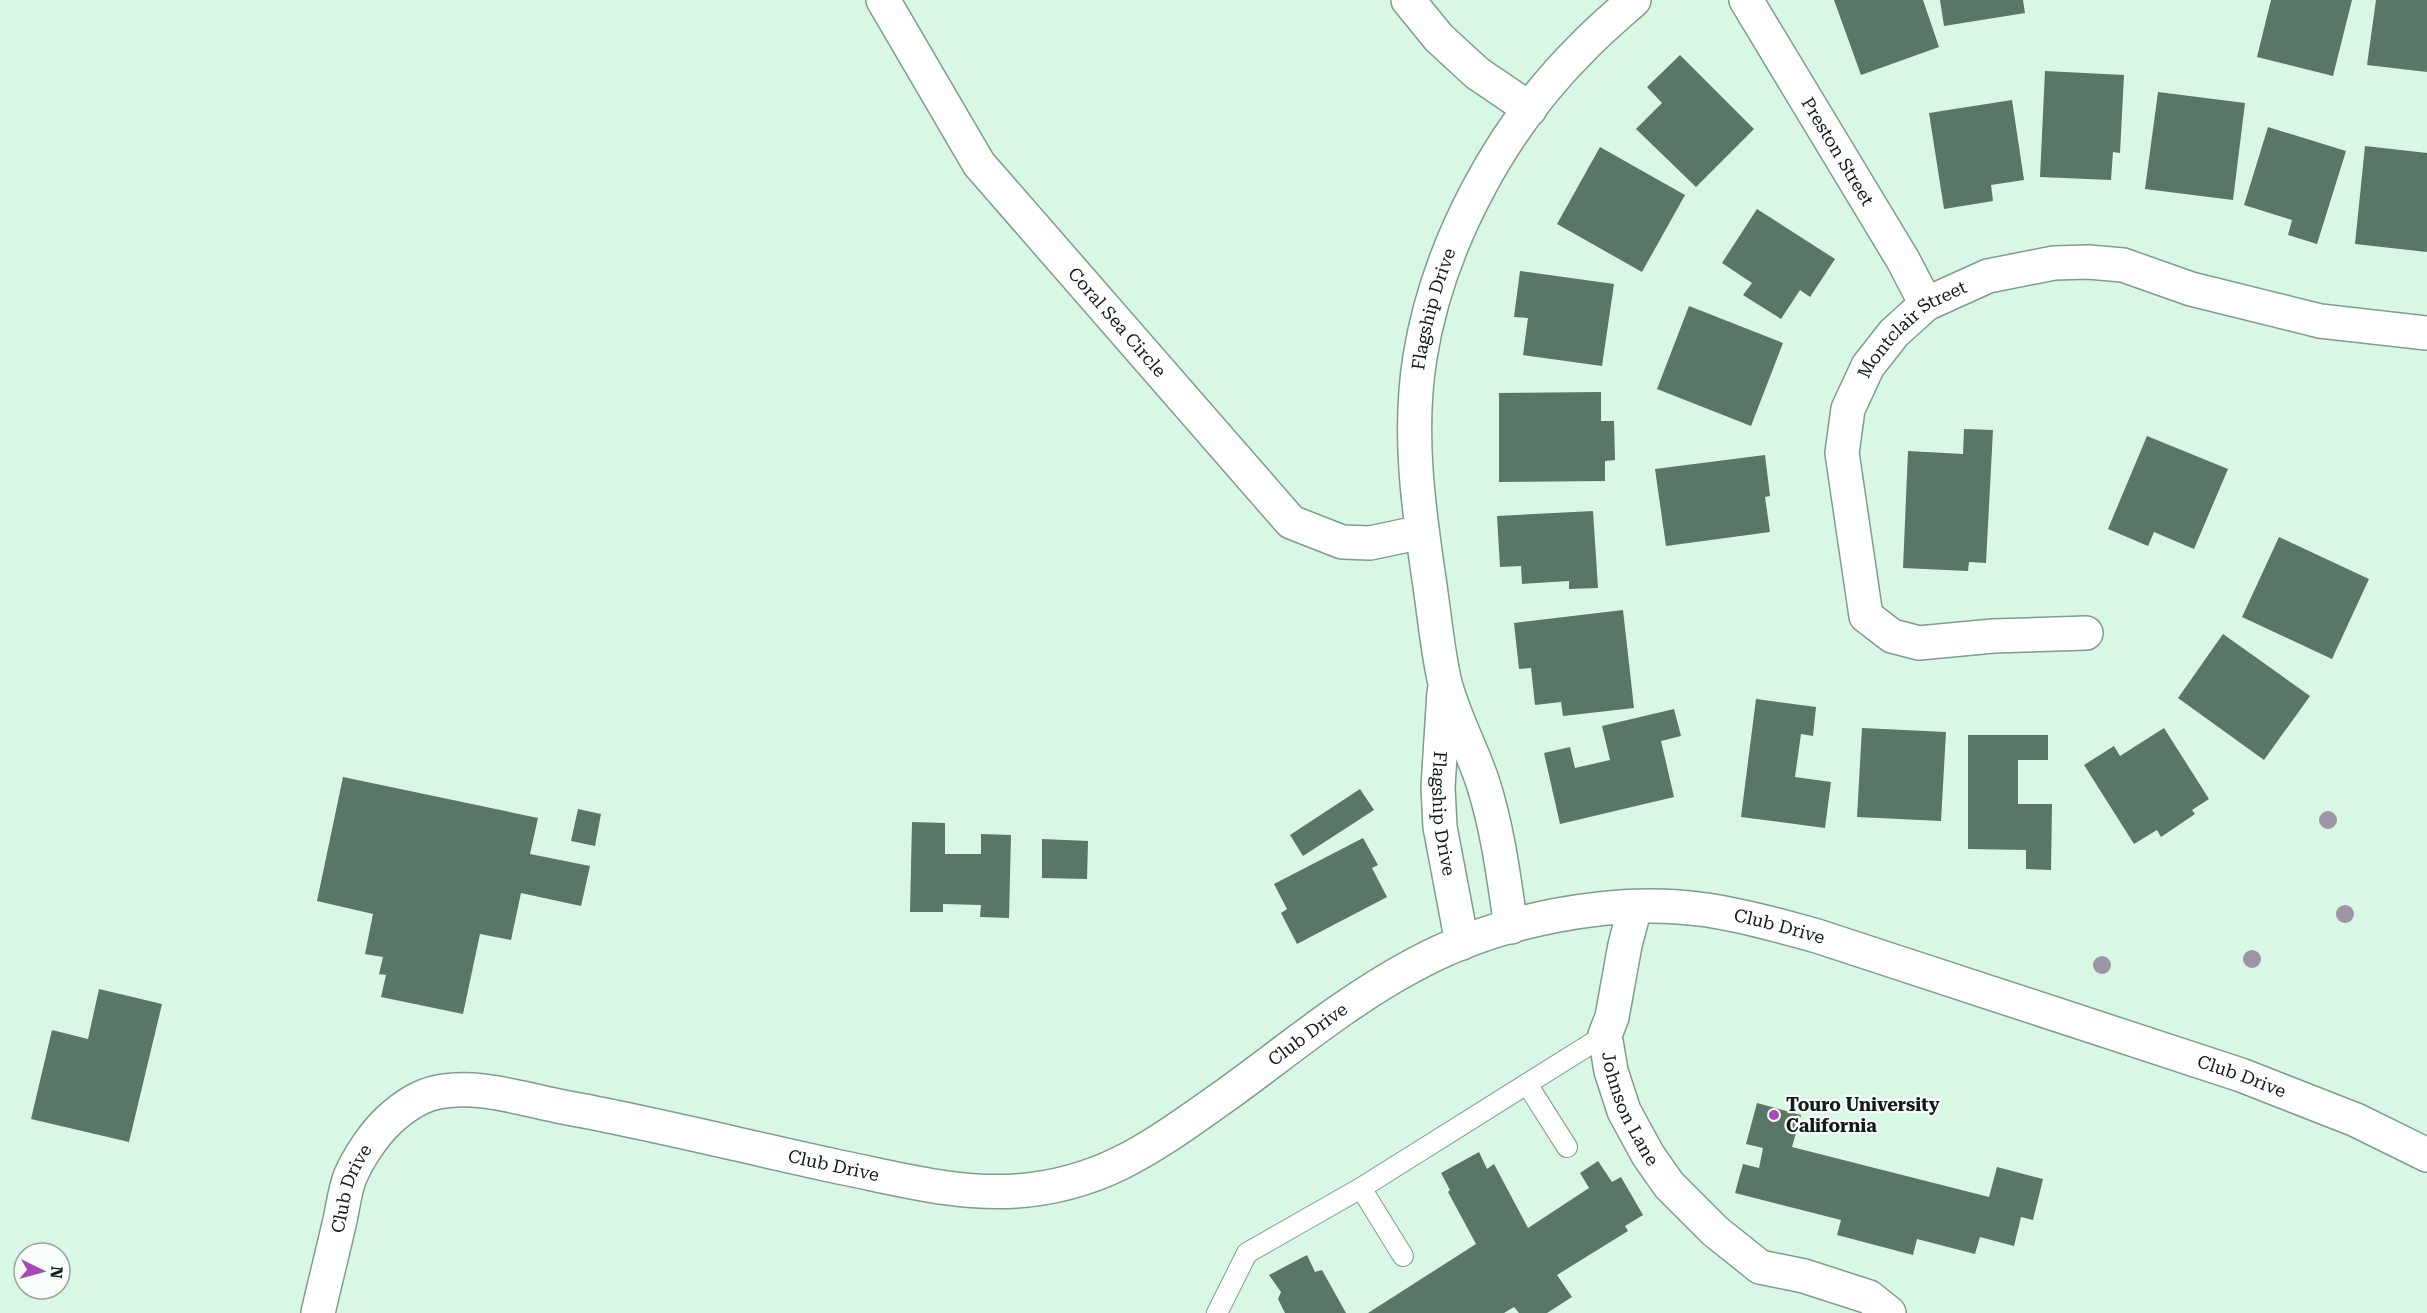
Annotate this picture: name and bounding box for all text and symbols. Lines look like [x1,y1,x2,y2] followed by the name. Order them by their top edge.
[1797,93,1879,209] street label: Preston Street
[1407,245,1460,371] street label: Flagship Drive
[1064,263,1171,381] street label: Coral Sea Circle
[1853,276,1970,381] street label: Montclair Street
[1428,750,1460,878] street label: Flagship Drive
[1732,904,1828,948] street label: Club Drive
[1264,998,1351,1070] street label: Club Drive
[1598,1050,1663,1170] street label: Johnson Lane
[2195,1050,2289,1102] street label: Club Drive
[1786,1094,1940,1136] place label: Touro University California
[1767,1108,1781,1122] marker: Touro University California
[326,1140,376,1235] street label: Club Drive
[786,1145,881,1185] street label: Club Drive
[12,1241,72,1301] north arrow
[46,1265,66,1279] text: N

